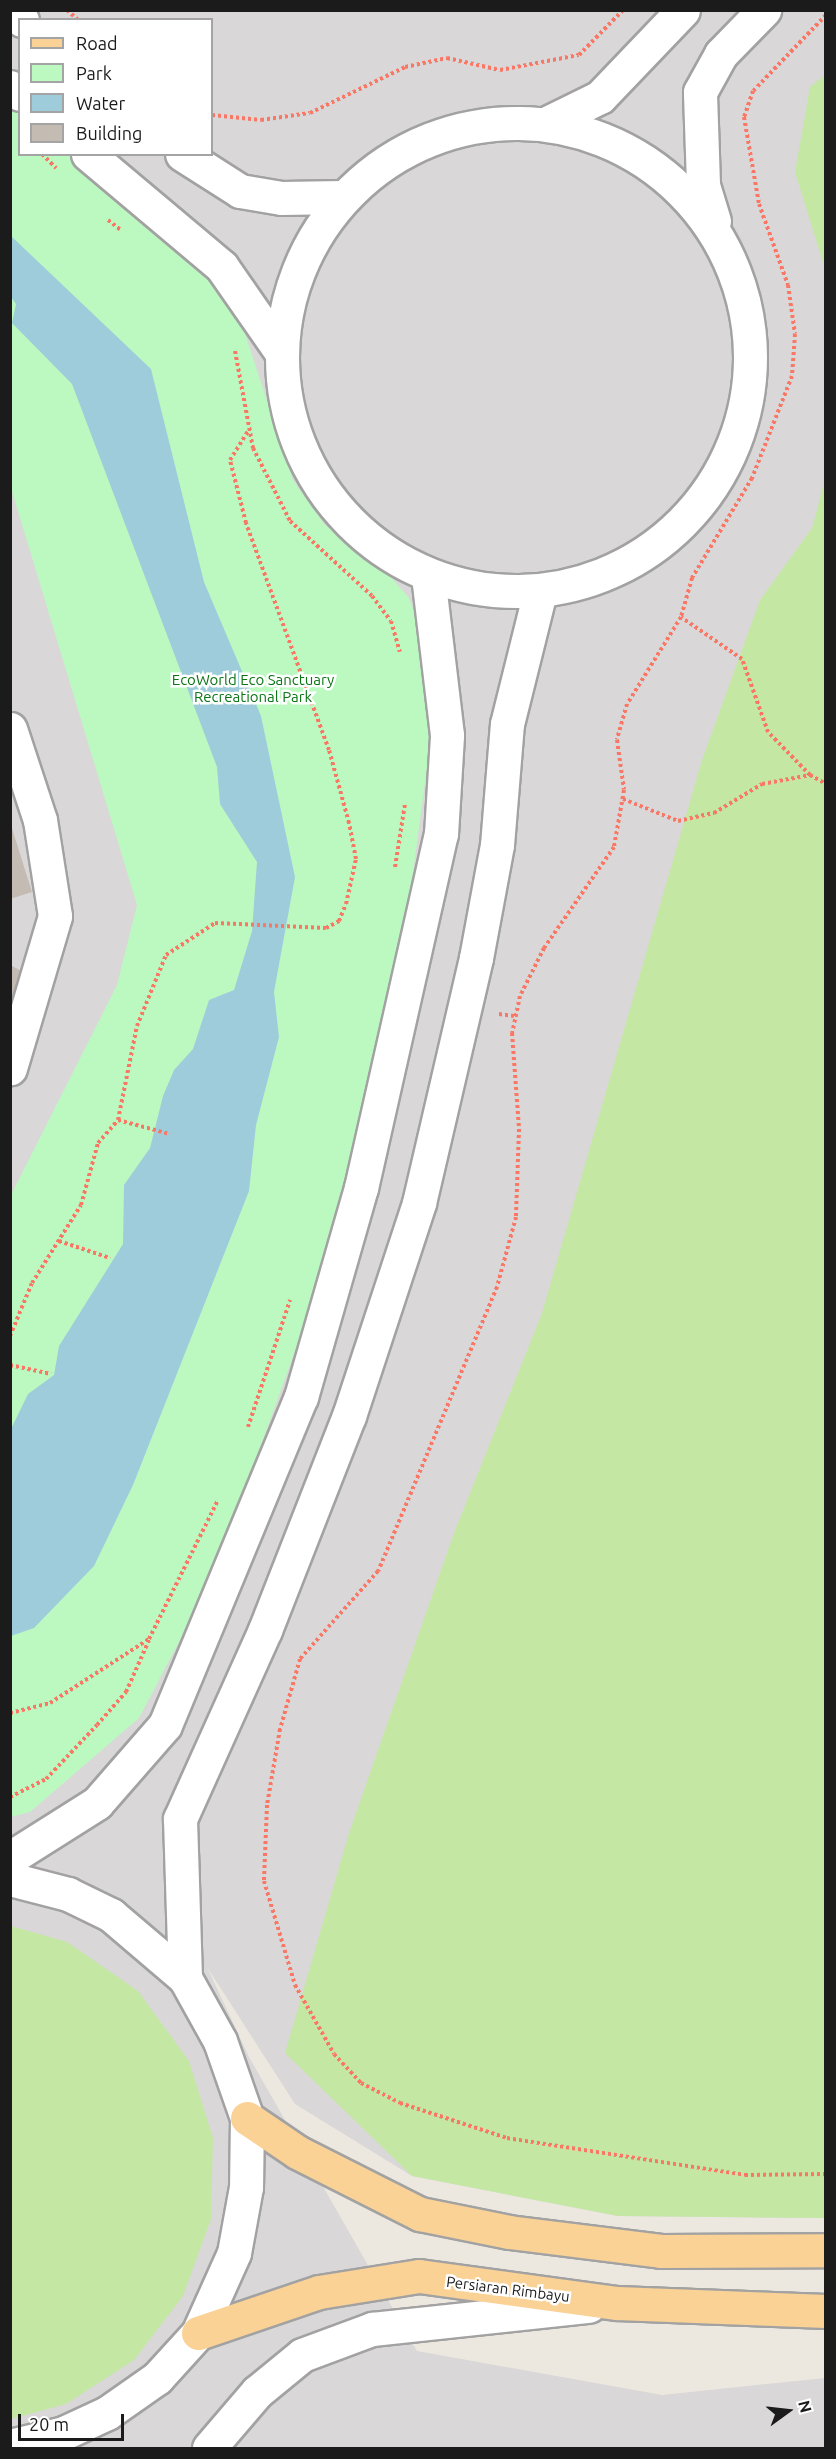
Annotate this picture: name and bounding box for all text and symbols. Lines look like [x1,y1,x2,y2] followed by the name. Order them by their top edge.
[18,18,213,156] legend
[76,33,118,53] text: Road
[76,63,112,83] text: Park
[76,93,125,113] text: Water
[76,123,142,143] text: Building
[172,670,334,705] park label: EcoWorld Eco Sanctuary Recreational Park
[445,2273,571,2305] street label: Persiaran Rimbayu
[758,2381,818,2441] north arrow
[795,2398,816,2414] text: N
[21,2402,128,2440] scale bar
[29,2414,69,2434] text: 20 m

